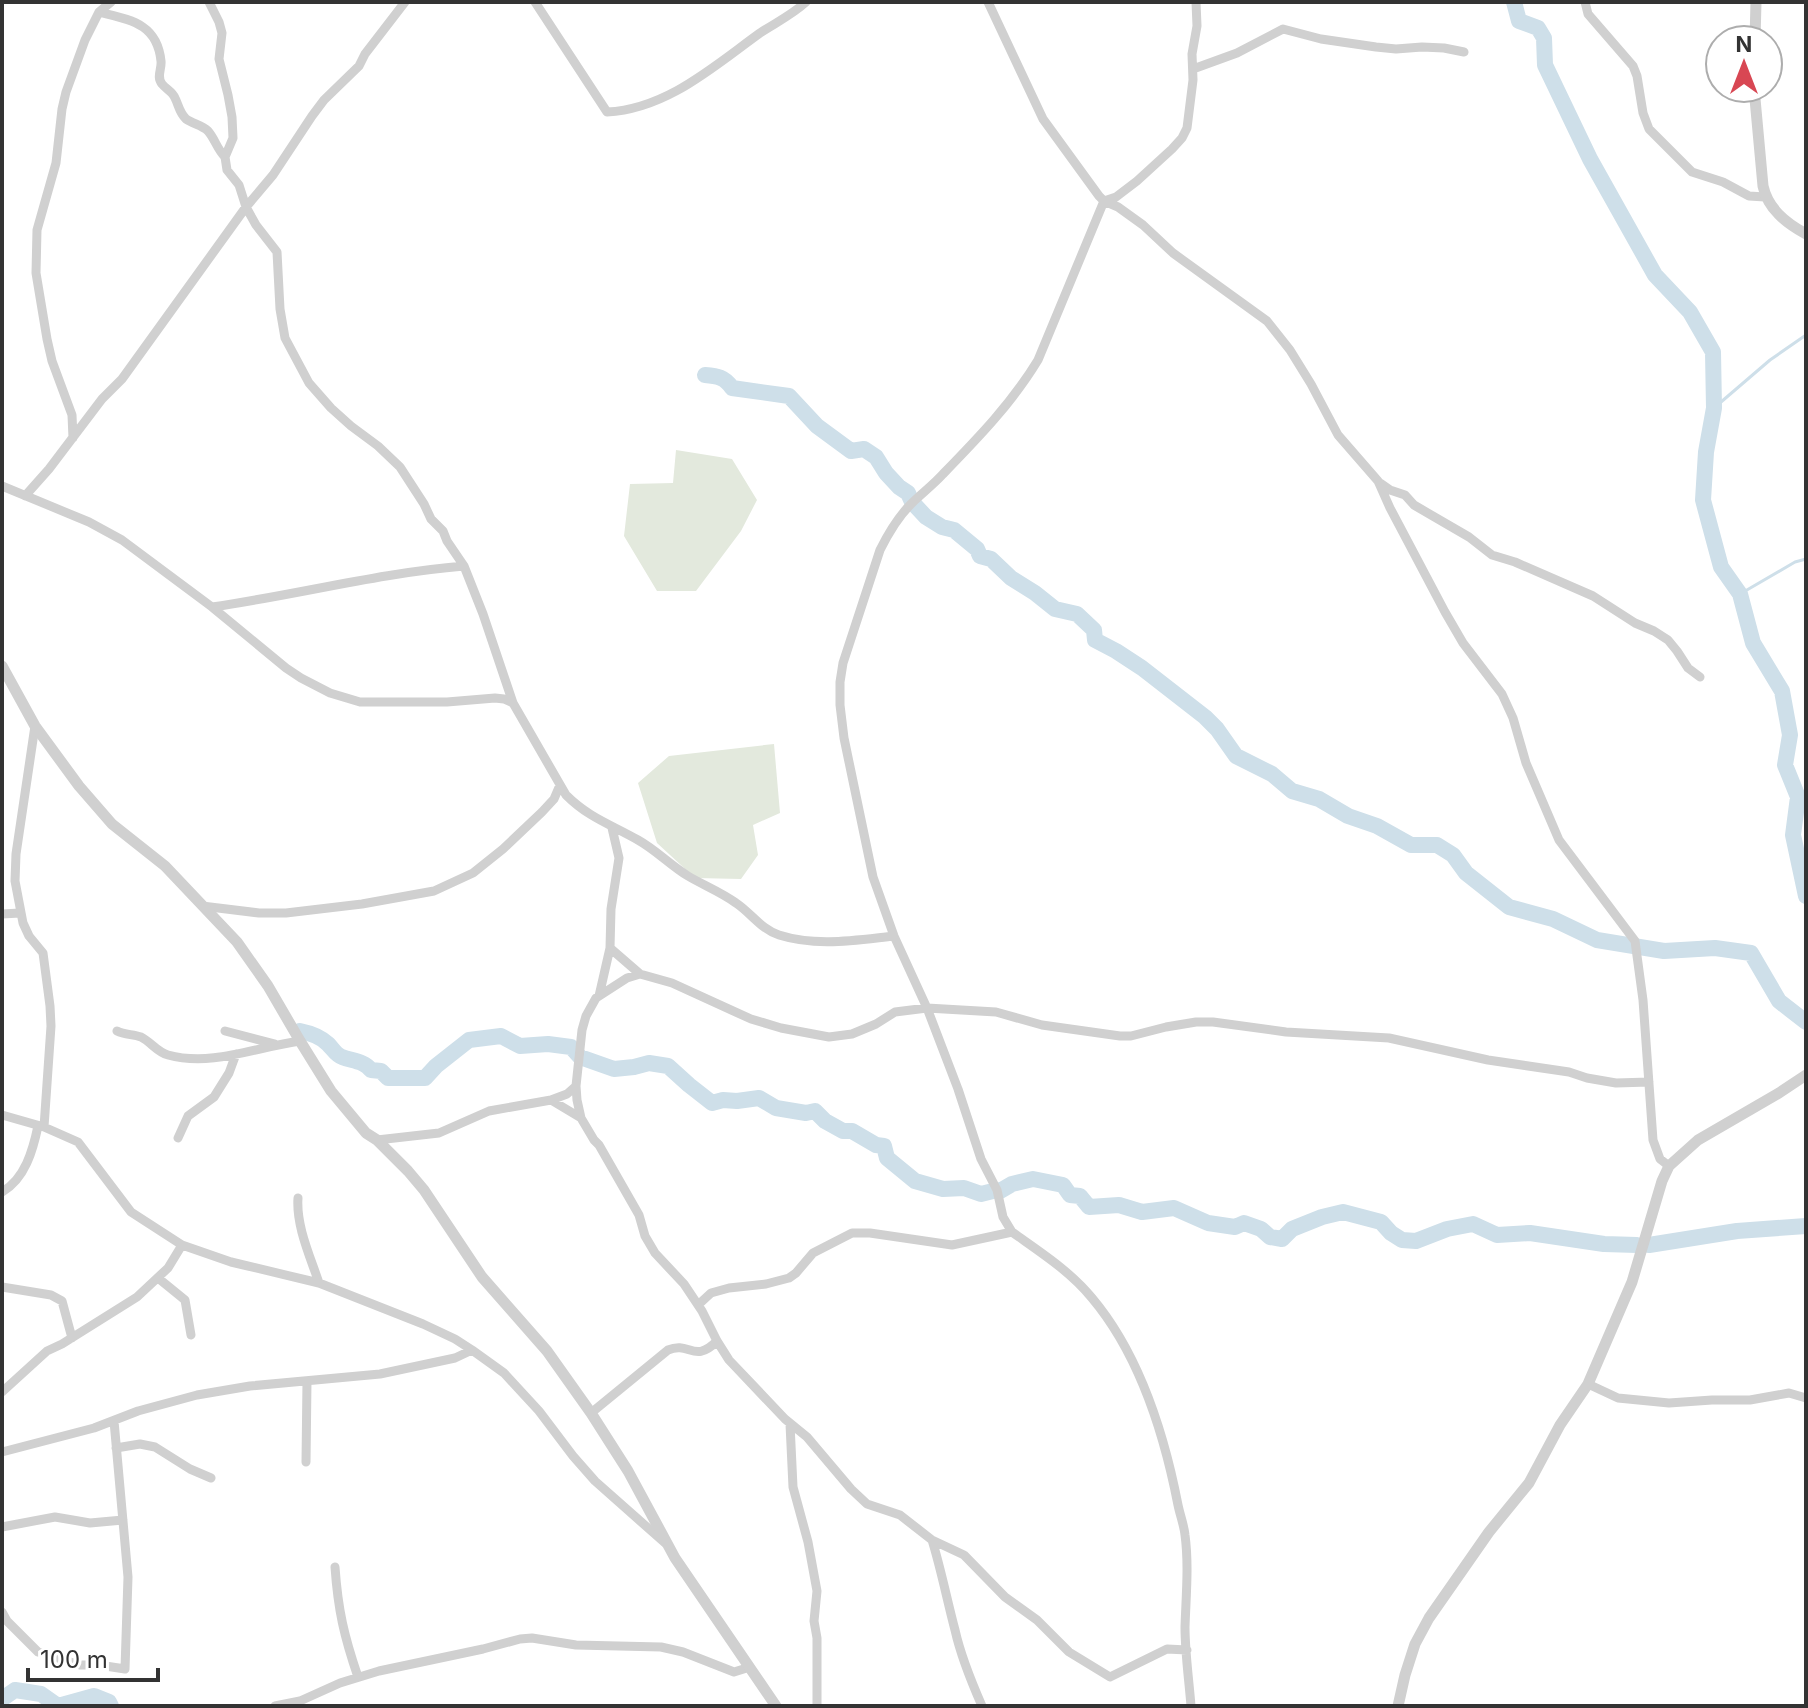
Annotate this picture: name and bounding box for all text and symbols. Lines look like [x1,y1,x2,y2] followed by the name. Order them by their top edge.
[1704,24,1784,104] north arrow
[1736,31,1752,57] text: N
[28,1632,158,1682] scale bar
[40,1645,108,1674] text: 100 m

